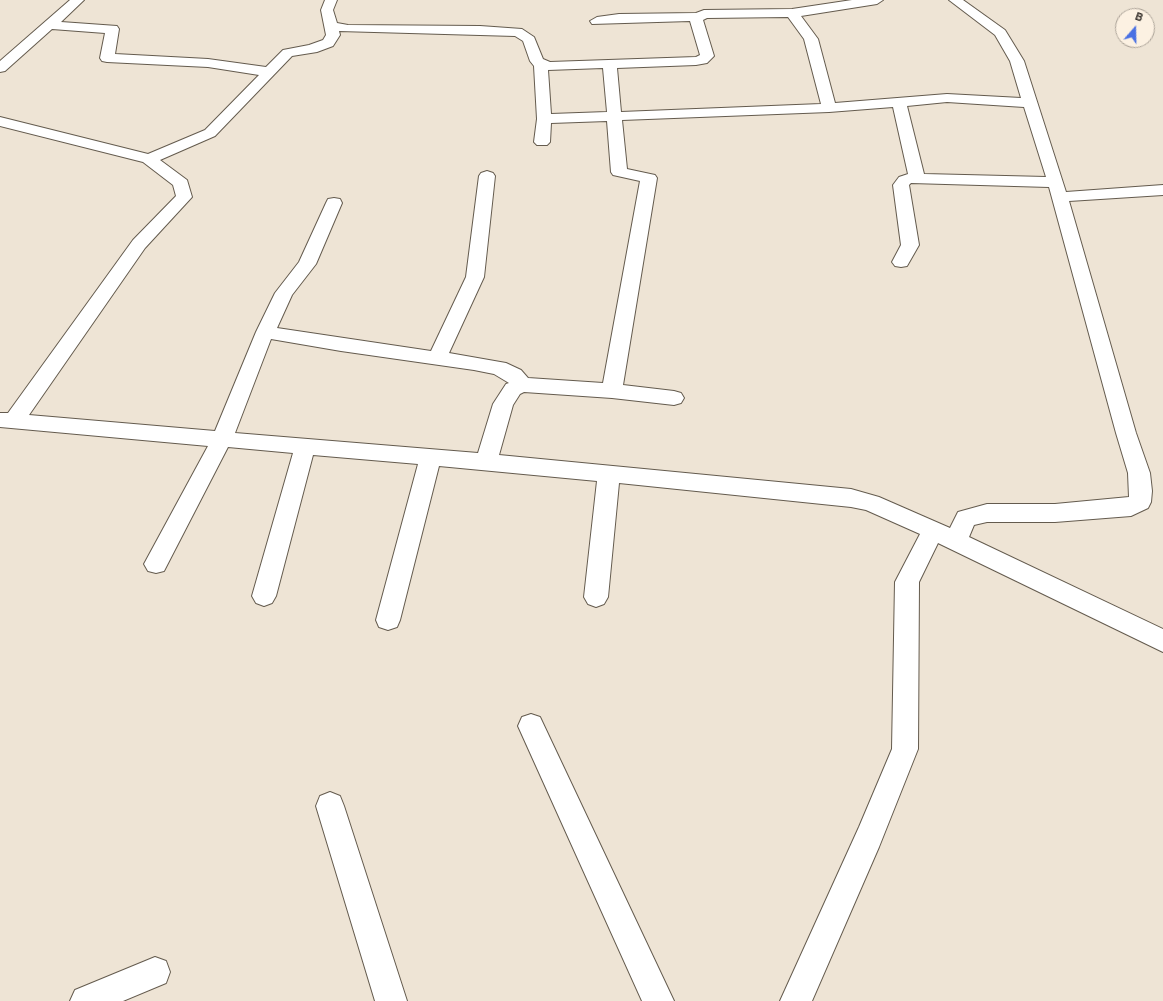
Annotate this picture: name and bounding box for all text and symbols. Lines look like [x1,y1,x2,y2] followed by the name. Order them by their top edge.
[1115,8,1155,48] north arrow
[1133,10,1145,26] text: B

